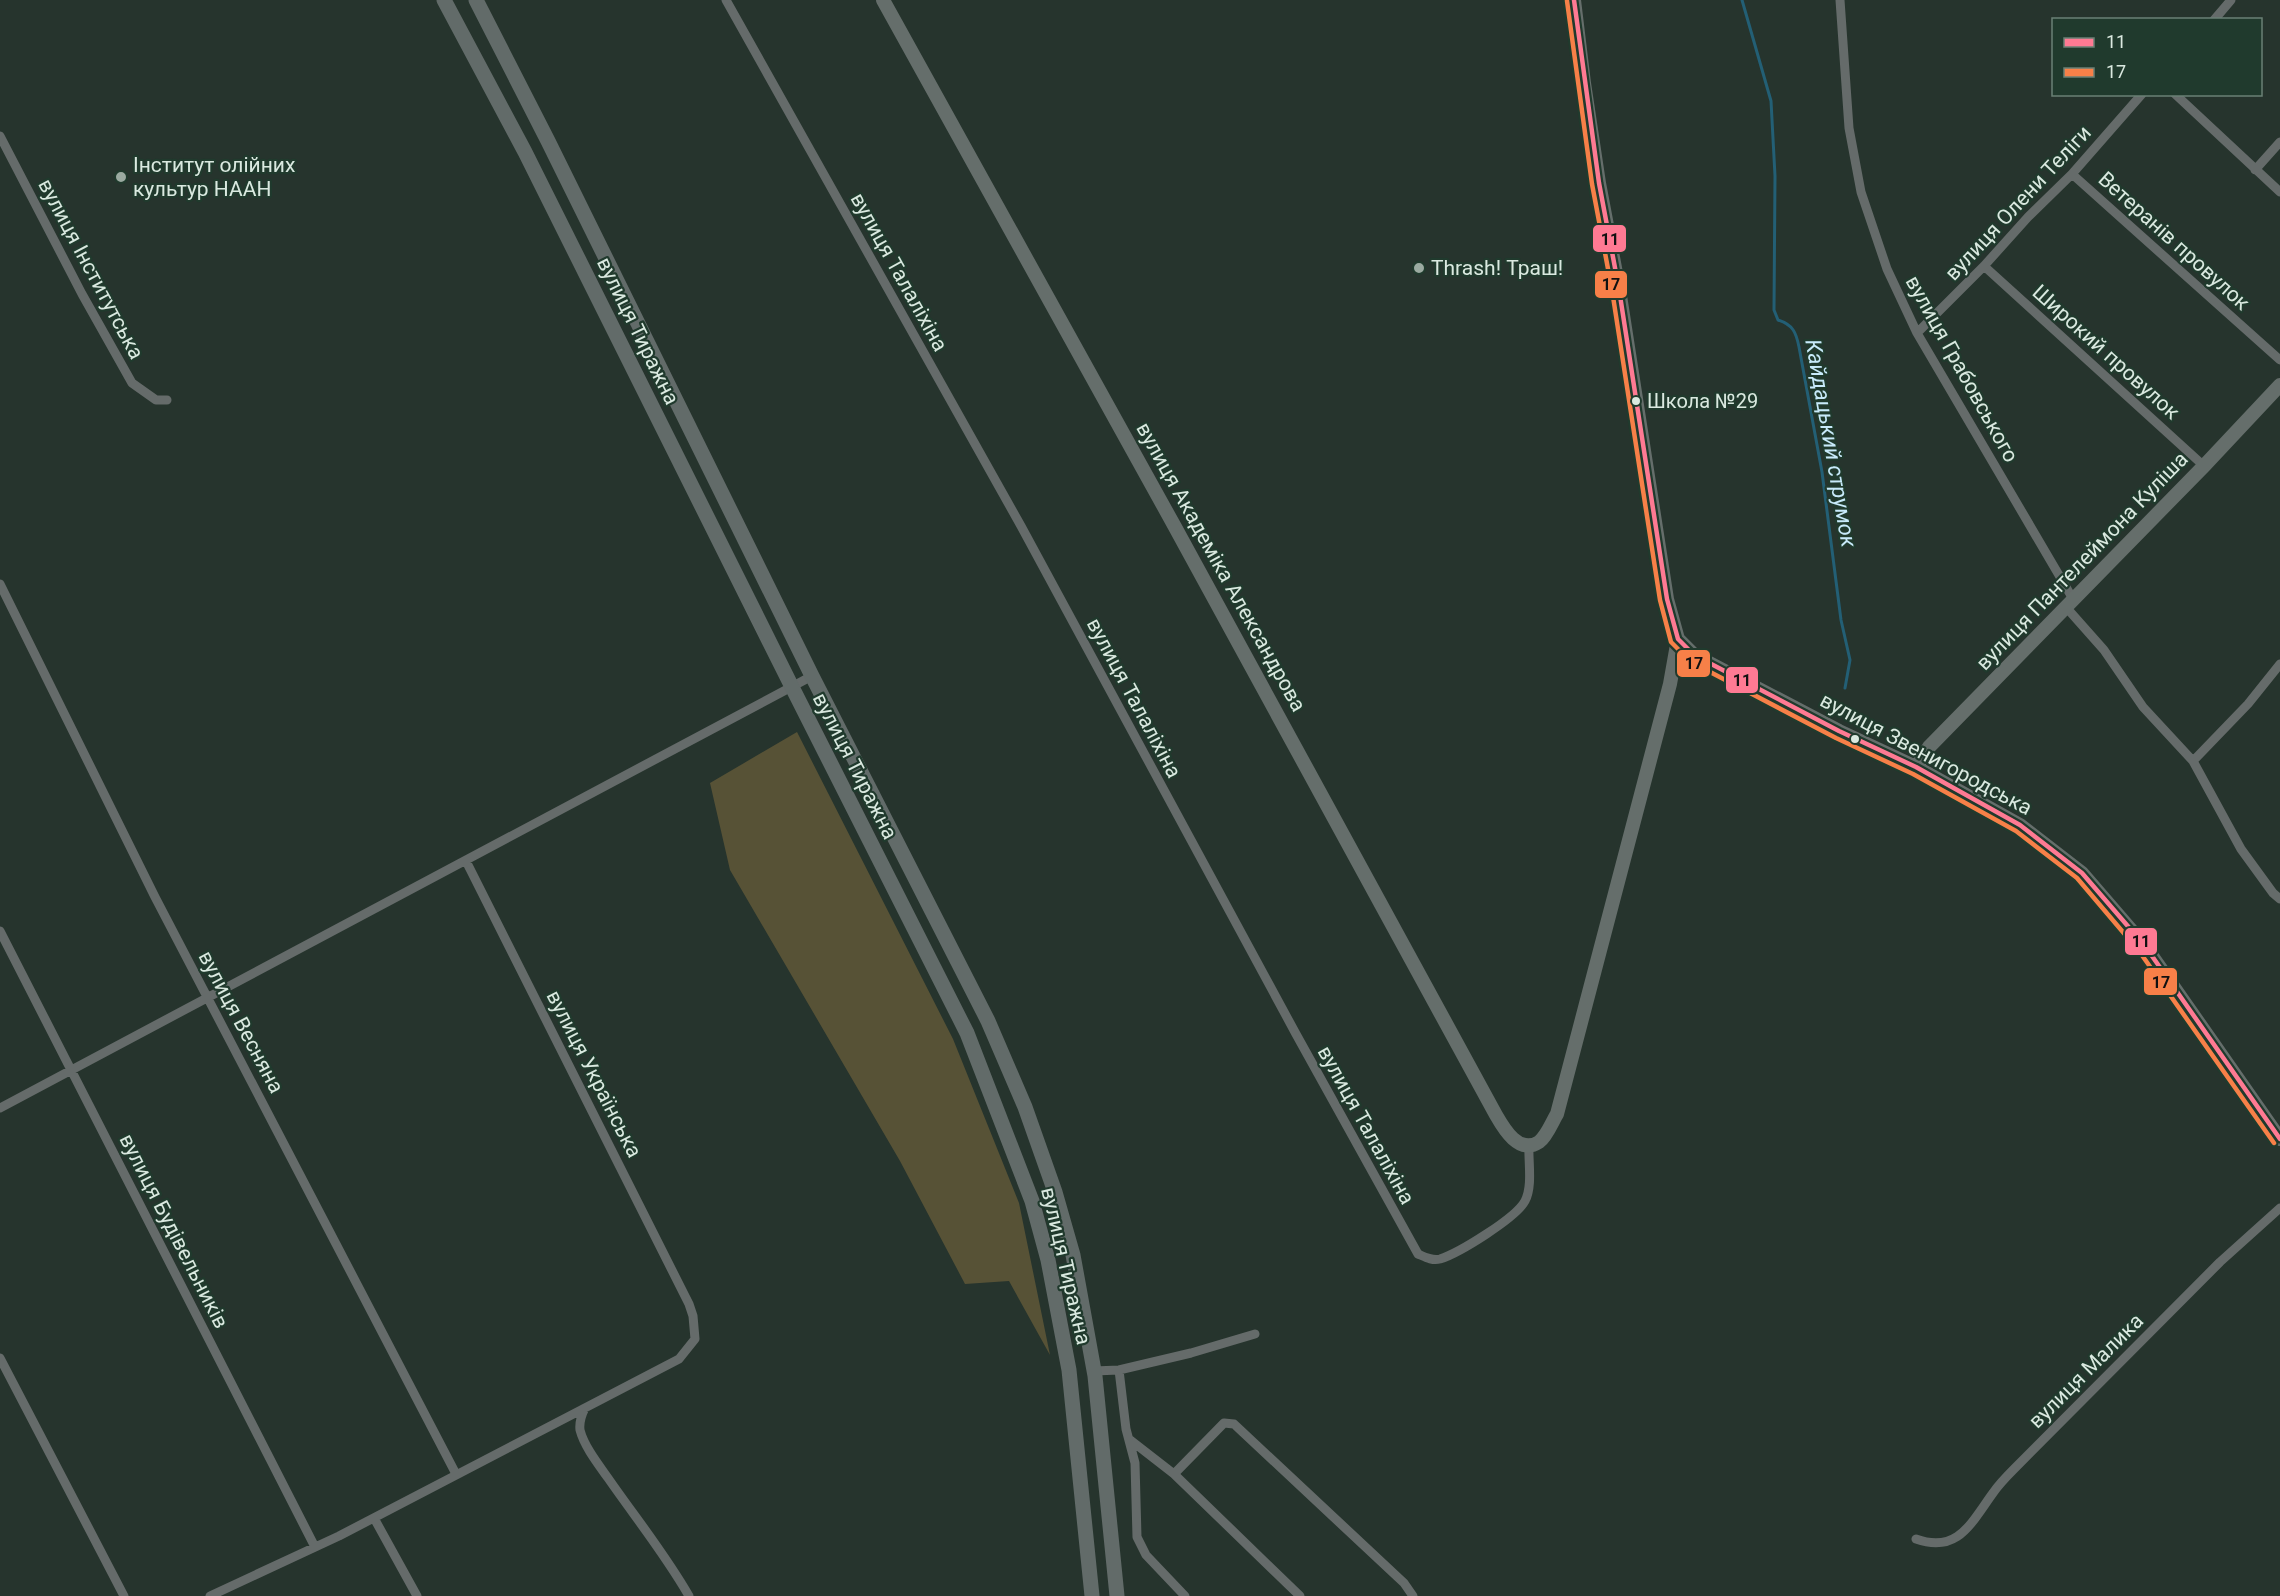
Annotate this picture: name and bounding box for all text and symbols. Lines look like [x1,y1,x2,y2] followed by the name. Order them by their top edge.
[2052,18,2262,96] legend
[2106,31,2126,52] text: 11
[2106,61,2126,82] text: 17
[1940,121,2096,285] street label: вулиця Олени Теліги
[133,153,295,201] place label: Інститут олійних культур НААН
[2094,167,2255,316] street label: Ветеранів провулок
[114,170,128,184] marker: Інститут олійних культур НААН
[33,175,149,363] street label: вулиця Інститутська
[846,189,952,355] street label: вулиця Талаліхіна
[1592,224,1627,253] line badge: 11
[1601,230,1619,249] text: 11
[592,253,684,409] street label: вулиця Тиражна
[1431,256,1563,280] place label: Thrash! Траш!
[1412,261,1426,275] marker: Thrash! Траш!
[1594,270,1628,299] line badge: 17
[1901,272,2023,466] street label: вулиця Грабовського
[1602,275,1620,294] text: 17
[2028,280,2185,425] street label: Широкий провулок
[1800,337,1862,549] water label: Кайдацький струмок
[1647,389,1758,413] place label: Школа №29
[1630,395,1642,407] marker: Школа №29
[1131,418,1311,716] street label: вулиця Академіка Александрова
[1971,447,2193,675] street label: вулиця Пантелеймона Куліша
[1082,614,1186,782] street label: вулиця Талаліхіна
[1676,649,1711,678] line badge: 17
[1685,654,1703,673] text: 17
[1725,666,1759,694] line badge: 11
[1733,671,1751,690] text: 11
[1816,688,2036,820] street label: вулиця Звенигородська
[808,689,902,843] street label: вулиця Тиражна
[1849,733,1861,745] unlabelled marker
[2124,927,2158,956] line badge: 11
[2132,932,2150,951] text: 11
[193,947,289,1097] street label: вулиця Весняна
[2143,967,2178,996] line badge: 17
[2152,973,2170,992] text: 17
[541,986,647,1162] street label: вулиця Українська
[1313,1042,1419,1208] street label: вулиця Талаліхіна
[115,1130,233,1332] street label: вулиця Будівельників
[1036,1185,1096,1347] street label: вулиця Тиражна
[2024,1309,2148,1433] street label: вулиця Малика

